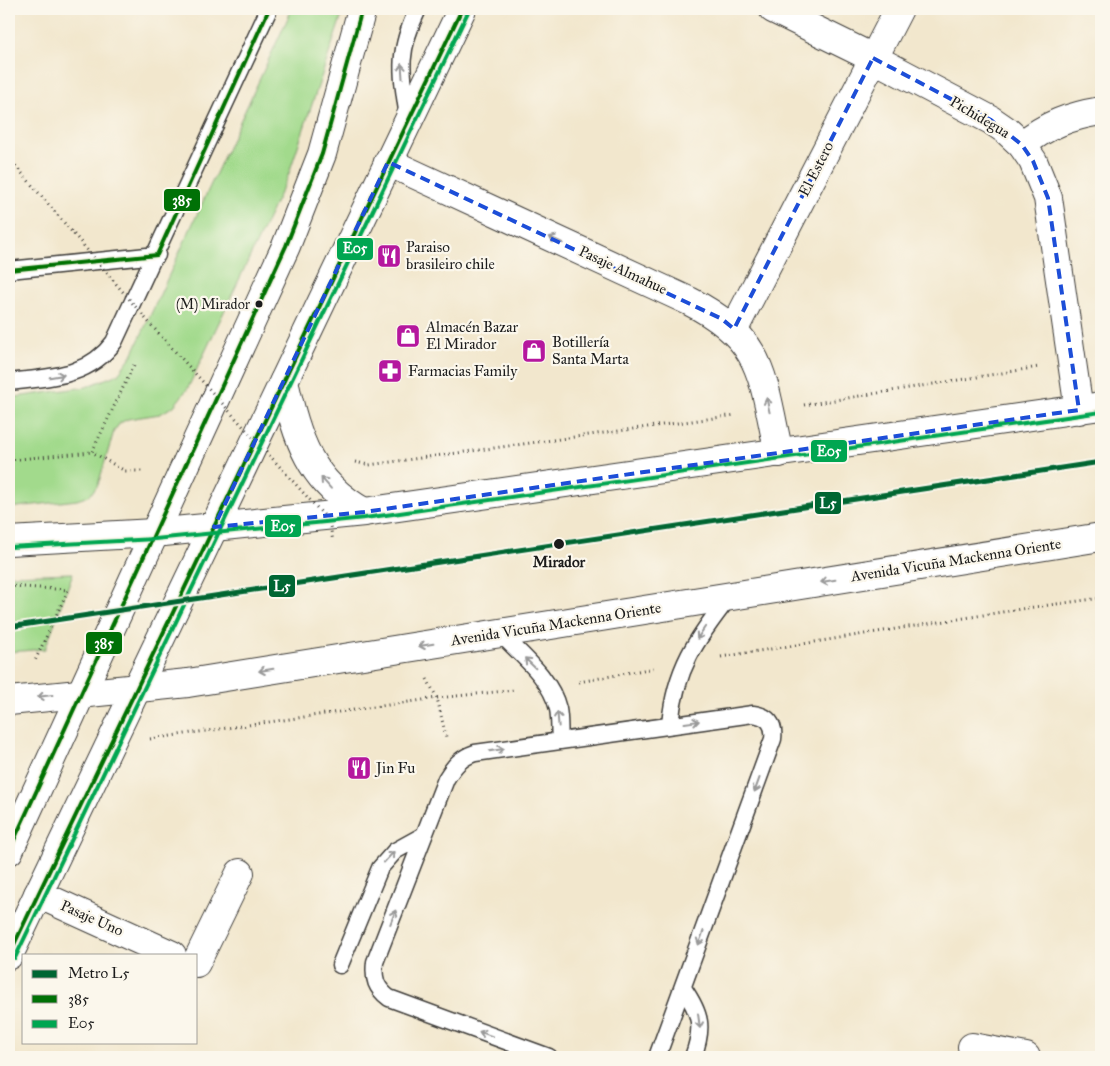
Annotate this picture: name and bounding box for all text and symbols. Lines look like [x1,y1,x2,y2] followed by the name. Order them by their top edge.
[397,63,407,79] one-way arrow
[947,92,1014,142] street label: Pichidegua
[795,138,838,199] street label: El Estero
[163,188,201,212] line badge: 385
[172,192,192,210] text: 385
[549,234,564,244] one-way arrow
[336,237,374,261] line badge: E05
[406,238,495,273] place label: Paraiso brasileiro chile
[343,240,368,257] text: E05
[576,242,670,298] street label: Pasaje Almahue
[376,243,402,269] restaurant icon: Paraiso brasileiro chile
[176,296,251,314] place label: (M) Mirador
[254,299,264,309] marker: (M) Mirador
[425,318,519,353] place label: Almacén Bazar El Mirador
[395,323,421,349] shop icon: Almacén Bazar El Mirador
[552,333,630,368] place label: Botillería Santa Marta
[521,338,547,364] shop icon: Botillería Santa Marta
[377,358,403,384] pharmacy icon: Farmacias Family
[408,362,518,380] place label: Farmacias Family
[49,370,65,380] one-way arrow
[763,398,772,414] one-way arrow
[810,439,848,463] line badge: E05
[817,443,842,460] text: E05
[320,476,331,489] one-way arrow
[814,491,842,515] line badge: L5
[820,495,837,512] text: L5
[264,514,302,538] line badge: E05
[271,518,296,535] text: E05
[849,534,1062,586] street label: Avenida Vicuña Mackenna Oriente
[552,537,566,551] marker: Mirador
[533,553,586,571] place label: Mirador
[268,574,296,598] line badge: L5
[821,576,837,586] one-way arrow
[274,578,291,595] text: L5
[449,598,662,650] street label: Avenida Vicuña Mackenna Oriente
[696,626,706,640] one-way arrow
[85,631,123,655] line badge: 385
[94,635,114,653] text: 385
[418,640,434,650] one-way arrow
[523,657,536,669] one-way arrow
[258,666,274,676] one-way arrow
[37,692,53,702] one-way arrow
[554,711,563,727] one-way arrow
[684,717,700,727] one-way arrow
[488,745,504,755] one-way arrow
[346,755,372,781] restaurant icon: Jin Fu
[374,759,415,778] place label: Jin Fu
[752,777,761,792] one-way arrow
[383,851,395,864] one-way arrow
[58,896,126,940] street label: Pasaje Uno
[389,910,398,925] one-way arrow
[696,929,705,945] one-way arrow
[22,954,198,1044] legend
[68,964,129,982] text: Metro L5
[68,990,89,1008] text: 385
[694,1013,704,1029] one-way arrow
[68,1014,94,1032] text: E05
[479,1029,495,1038] one-way arrow

